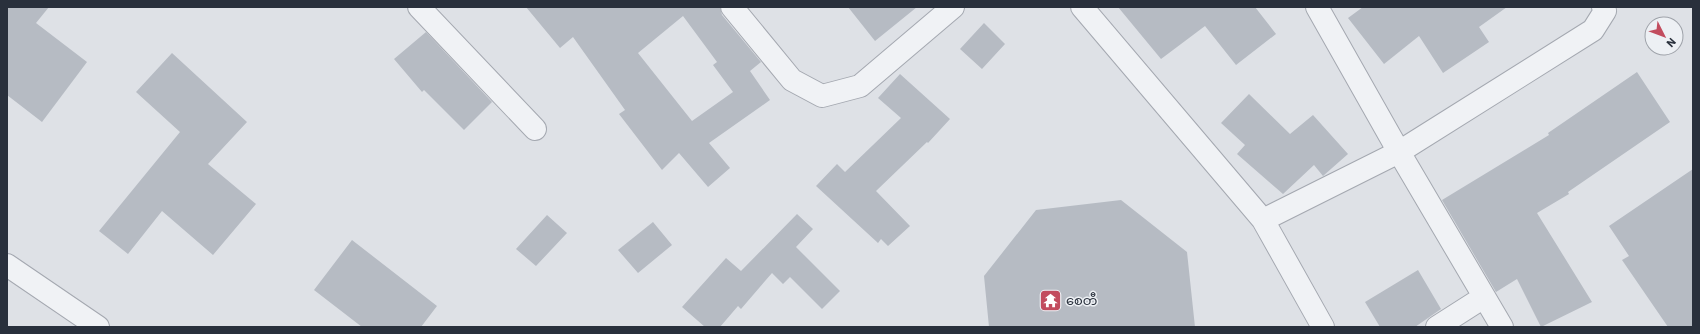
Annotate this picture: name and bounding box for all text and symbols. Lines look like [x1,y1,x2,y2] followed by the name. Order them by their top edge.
[1644,16,1684,56] north arrow
[1664,35,1679,50] text: N
[1037,287,1063,313] temple icon: စေတီ
[1066,292,1097,309] place label: စေတီ

